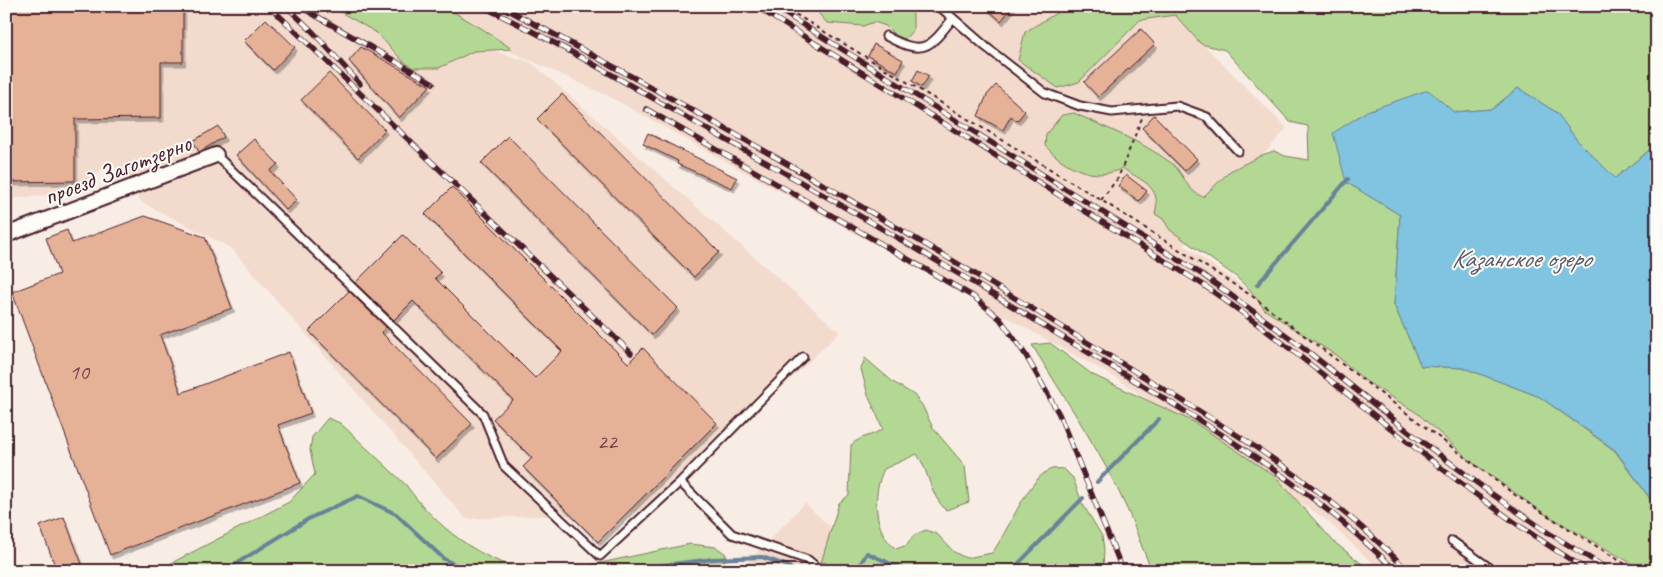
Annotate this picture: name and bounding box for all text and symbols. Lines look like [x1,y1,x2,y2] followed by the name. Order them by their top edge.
[39,127,197,214] street label: проезд Заготзерно
[1451,242,1594,275] water label: Казанское озеро
[69,358,91,386] house number: 10
[597,428,619,456] house number: 22

